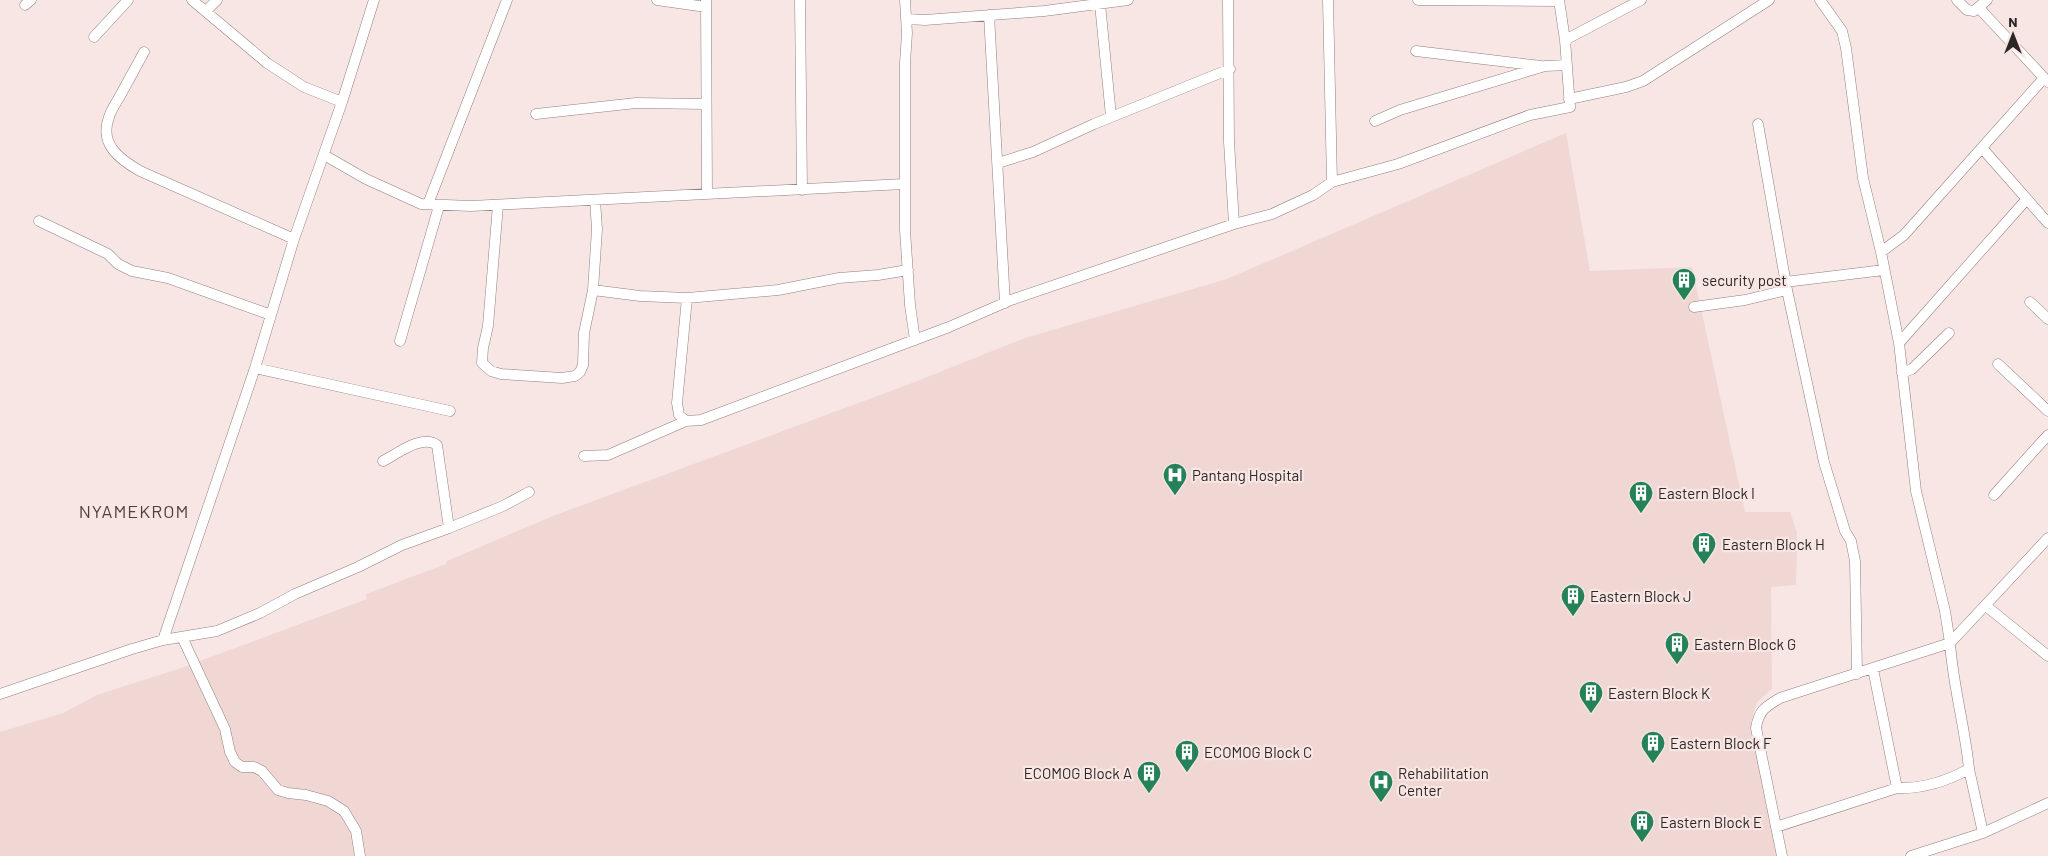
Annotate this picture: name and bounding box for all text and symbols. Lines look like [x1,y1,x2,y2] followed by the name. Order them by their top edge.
[1988,10,2038,60] north arrow
[2008,13,2018,30] text: N
[1671,267,1697,301] building icon: security post
[1702,271,1787,289] place label: security post
[1162,462,1188,496] hospital icon: Pantang Hospital
[1192,466,1303,484] place label: Pantang Hospital
[1628,480,1654,514] building icon: Eastern Block I
[1658,484,1755,502] place label: Eastern Block I
[79,500,189,522] district label: NYAMEKROM
[1691,531,1717,565] building icon: Eastern Block H
[1722,535,1825,553] place label: Eastern Block H
[1560,583,1586,617] building icon: Eastern Block J
[1590,587,1692,605] place label: Eastern Block J
[1664,631,1690,665] building icon: Eastern Block G
[1694,635,1796,653] place label: Eastern Block G
[1578,680,1604,714] building icon: Eastern Block K
[1608,684,1710,702] place label: Eastern Block K
[1640,730,1666,764] building icon: Eastern Block F
[1670,734,1772,752] place label: Eastern Block F
[1174,739,1200,773] building icon: ECOMOG Block C
[1204,743,1312,761] place label: ECOMOG Block C
[1136,760,1162,794] building icon: ECOMOG Block A
[1024,764,1132,782] place label: ECOMOG Block A
[1398,764,1489,799] place label: Rehabilitation Center
[1368,769,1394,803] hospital icon: Rehabilitation Center
[1629,809,1655,843] building icon: Eastern Block E
[1660,813,1762,831] place label: Eastern Block E

